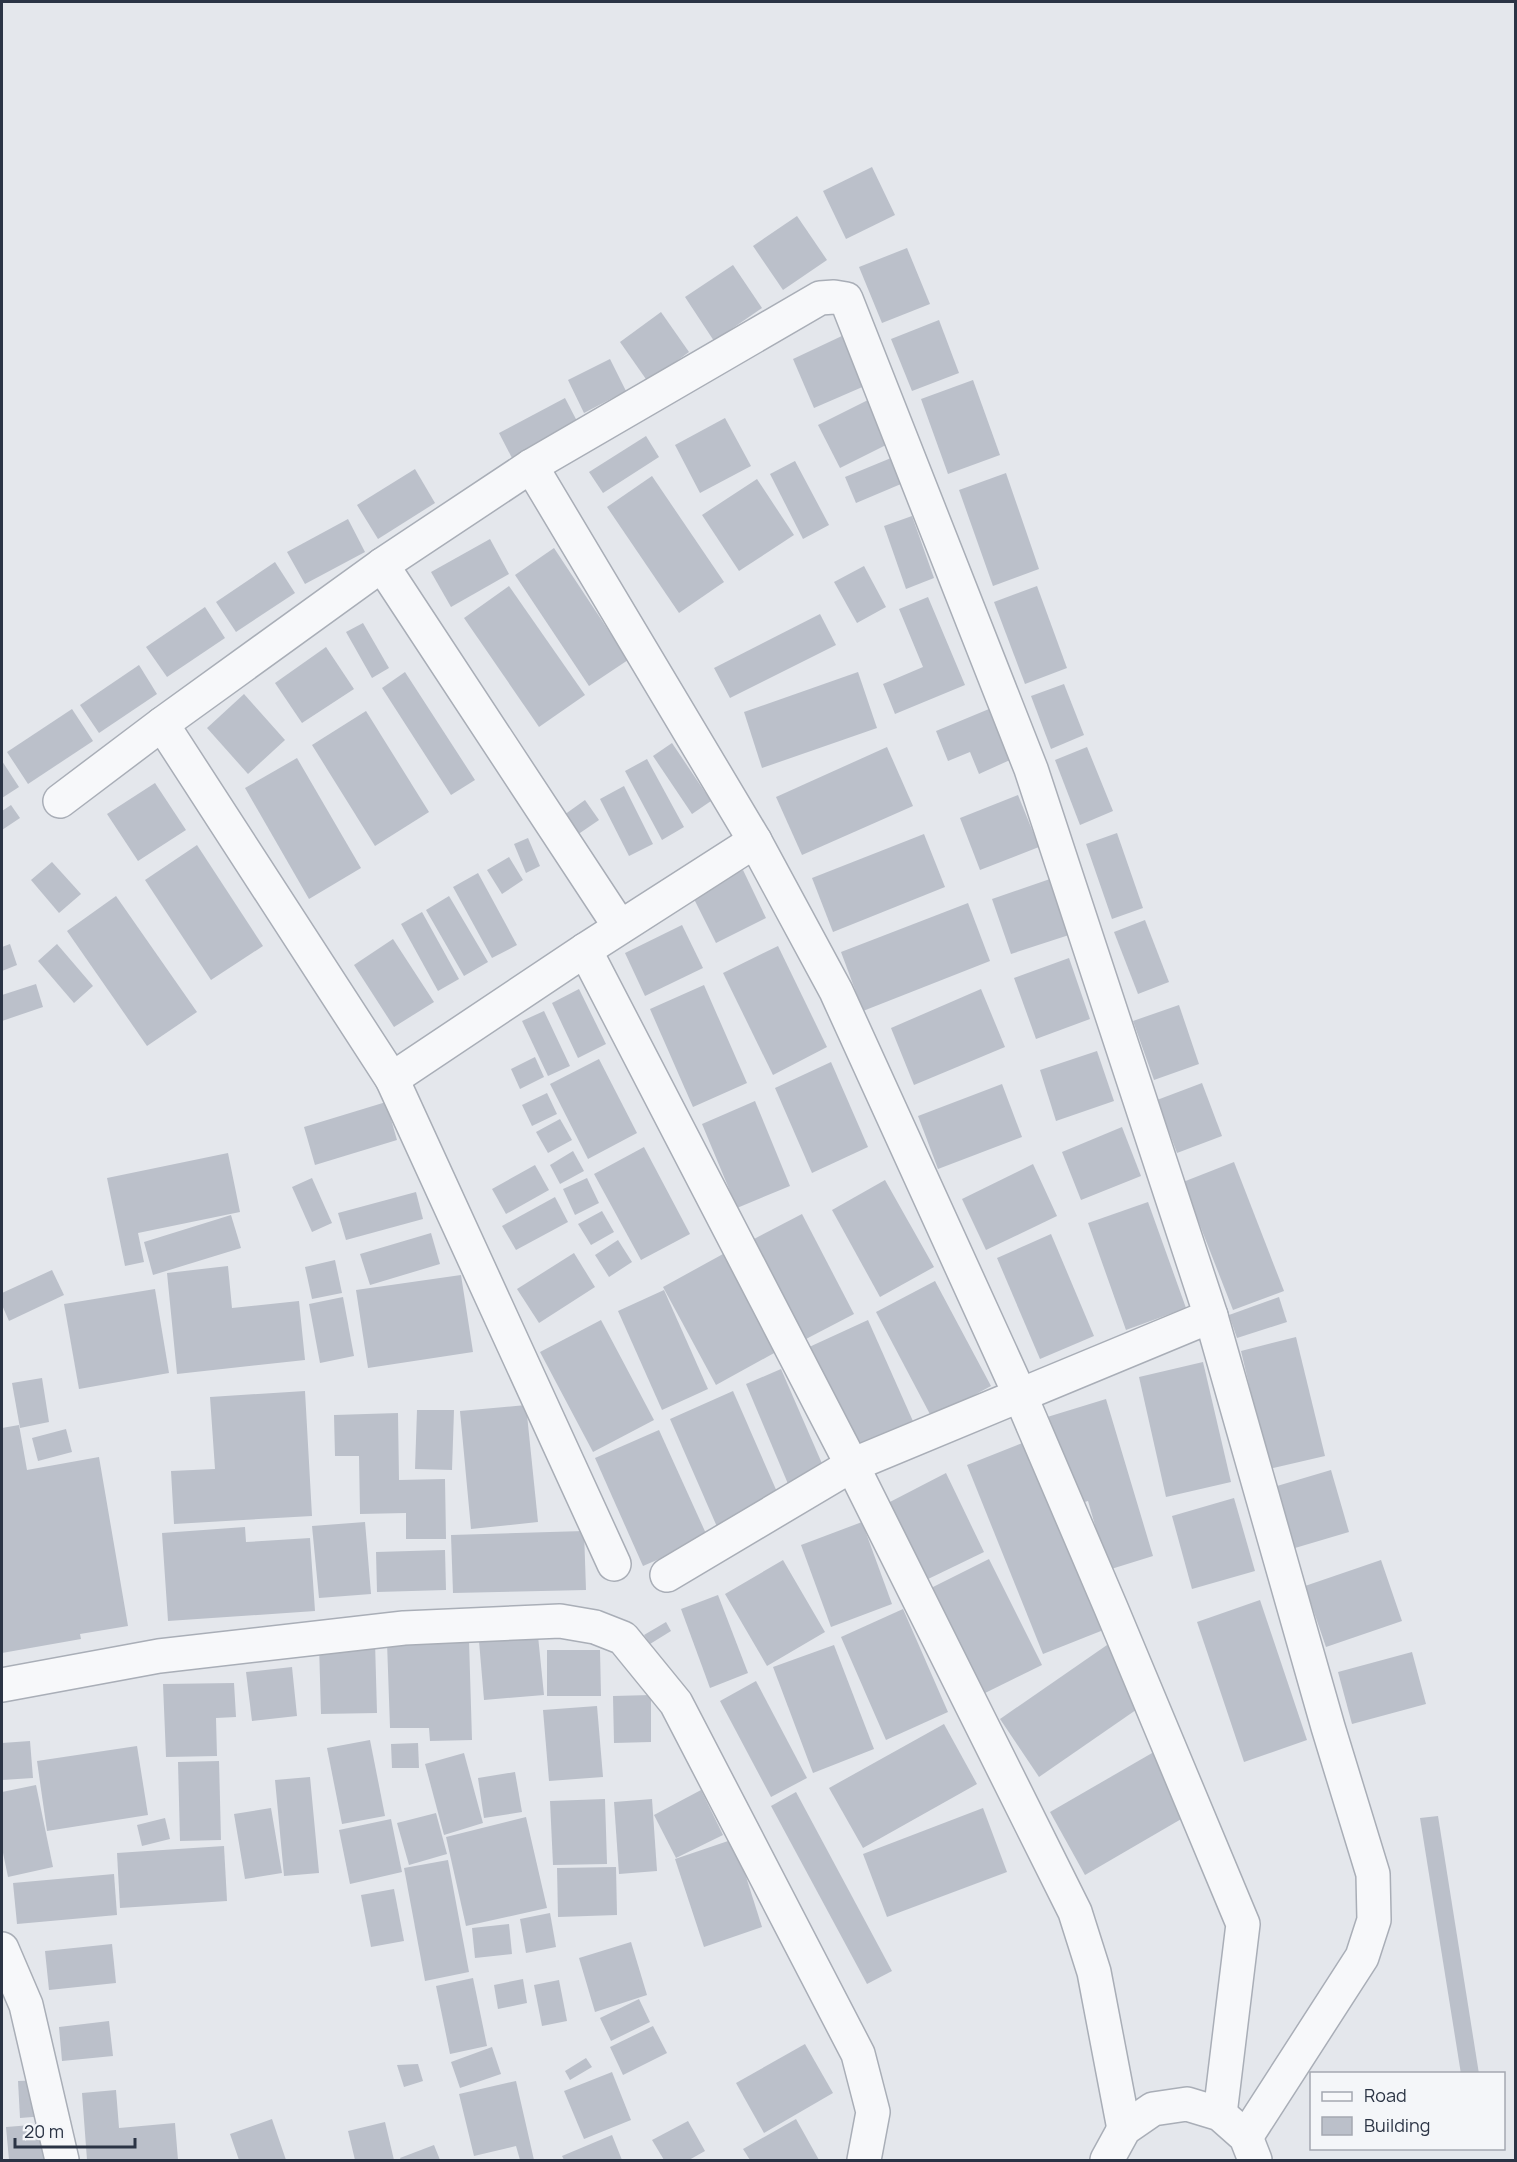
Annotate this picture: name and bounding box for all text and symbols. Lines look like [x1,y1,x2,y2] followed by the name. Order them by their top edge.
[1310,2072,1505,2150] legend
[1364,2083,1407,2107] text: Road
[15,2111,135,2149] scale bar
[1364,2113,1430,2137] text: Building
[24,2119,64,2143] text: 20 m

